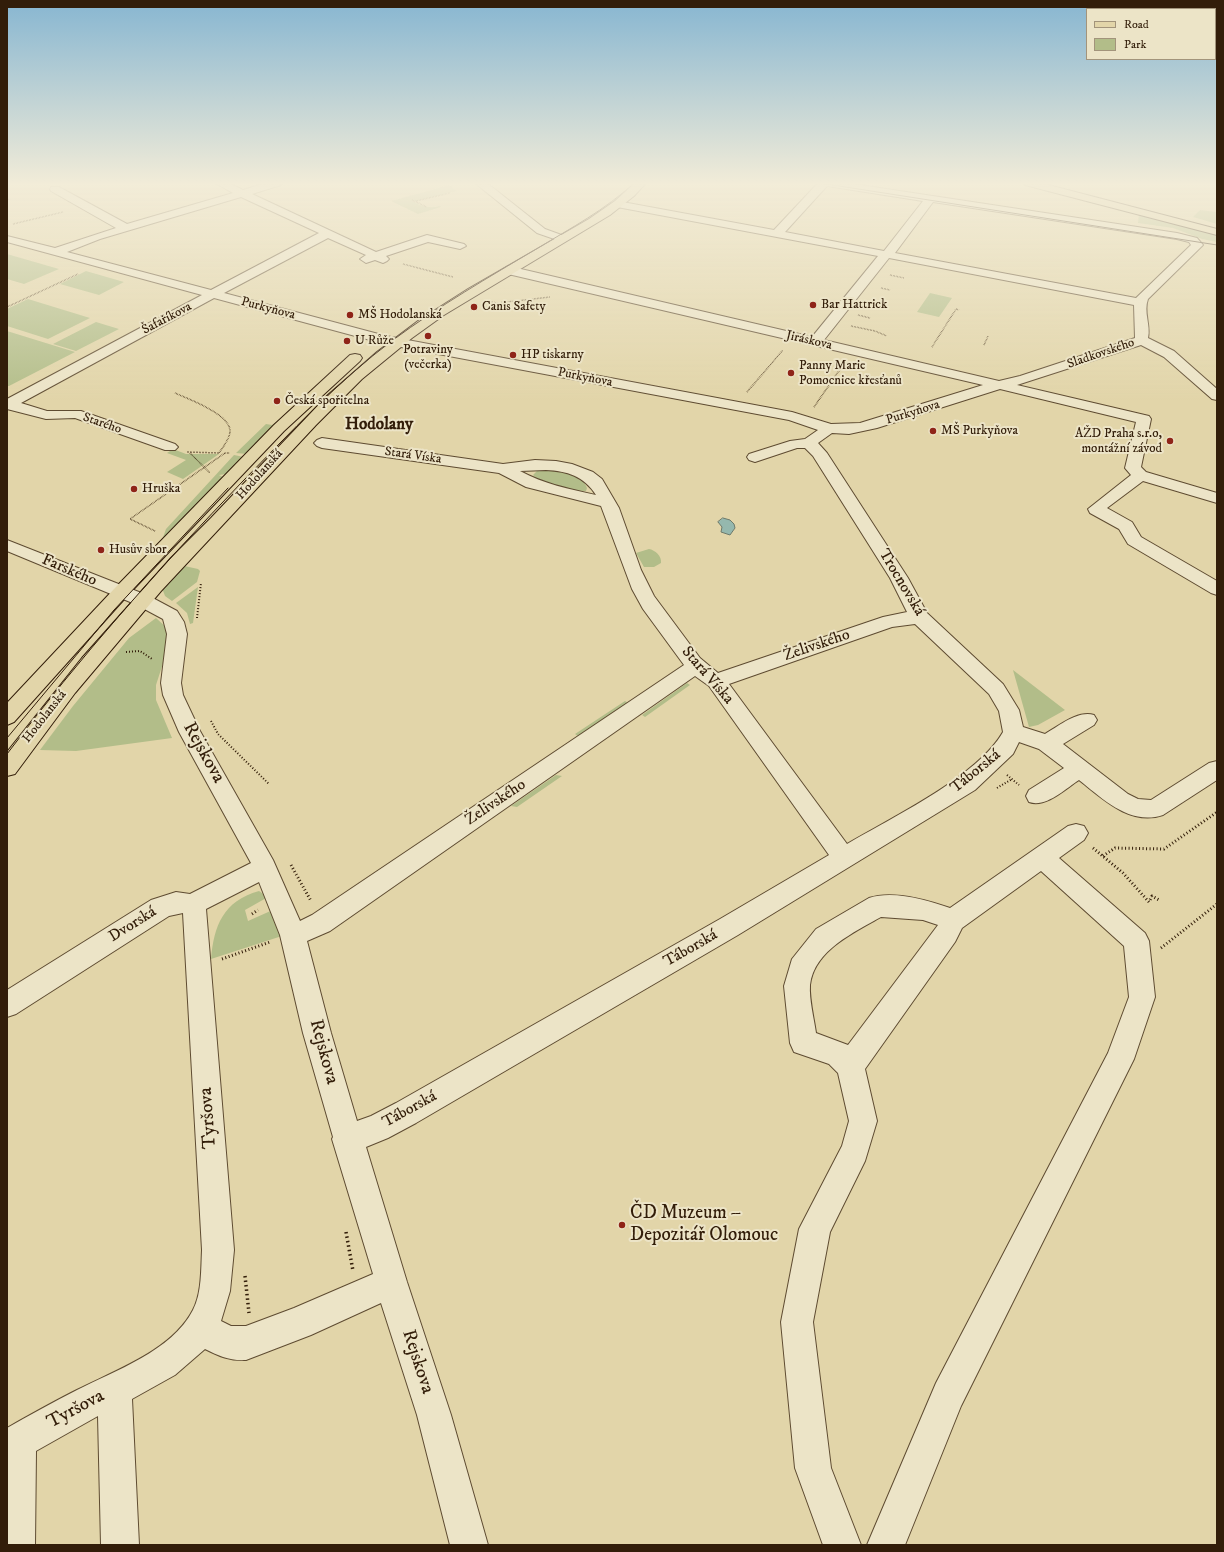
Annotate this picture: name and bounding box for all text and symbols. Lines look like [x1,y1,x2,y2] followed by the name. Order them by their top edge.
[1086,8,1216,60] legend
[1124,17,1149,32] text: Road
[1124,37,1146,52] text: Park
[239,294,297,324] street label: Purkyňova
[821,297,887,313] place label: Bar Hattrick
[139,299,195,339] street label: Šafaříkova
[482,299,546,315] place label: Canis Safety
[808,300,818,310] marker: Bar Hattrick
[469,302,479,312] marker: Canis Safety
[358,307,442,323] place label: MŠ Hodolanská
[345,310,355,320] marker: MŠ Hodolanská
[784,328,834,354] street label: Jiráskova
[423,331,433,341] marker: Potraviny (večerka)
[355,333,394,349] place label: U Růže
[1065,335,1137,373] street label: Sladkovského
[342,336,352,346] marker: U Růže
[403,342,453,373] place label: Potraviny (večerka)
[521,347,584,363] place label: HP tiskarny
[508,350,518,360] marker: HP tiskarny
[799,358,902,389] place label: Panny Marie Pomocnice křesťanů
[556,365,614,391] street label: Purkyňova
[786,368,796,378] marker: Panny Marie Pomocnice křesťanů
[285,393,369,409] place label: Česká spořitelna
[272,396,282,406] marker: Česká spořitelna
[884,397,942,429] street label: Purkyňova
[81,410,123,438] street label: Starého
[345,415,413,435] district label: Hodolany
[941,423,1018,439] place label: MŠ Purkyňova
[928,426,938,436] marker: MŠ Purkyňova
[1075,426,1162,457] place label: AŽD Praha s.r.o, montážní závod
[1165,436,1175,446] marker: AŽD Praha s.r.o, montážní závod
[384,444,442,468] street label: Stará Víska
[233,447,287,503] street label: Hodolanská
[142,481,180,497] place label: Hruška
[129,484,139,494] marker: Hruška
[109,542,167,558] place label: Husův sbor
[96,545,106,555] marker: Husův sbor
[874,546,928,620] street label: Trocnovská
[39,551,99,591] street label: Farského
[781,626,853,666] street label: Želivského
[677,643,737,709] street label: Stará Víska
[20,688,70,746] street label: Hodolanská
[177,719,229,787] street label: Rejskova
[947,746,1005,798] street label: Táborská
[462,776,530,830] street label: Želivského
[106,903,160,947] street label: Dvorská
[661,926,721,972] street label: Táborská
[303,1017,343,1087] street label: Rejskova
[195,1086,223,1150] street label: Tyršova
[380,1087,440,1133] street label: Táborská
[630,1203,778,1247] place label: ČD Muzeum – Depozitář Olomouc
[617,1220,627,1230] marker: ČD Muzeum – Depozitář Olomouc
[396,1327,438,1397] street label: Rejskova
[43,1385,109,1435] street label: Tyršova

